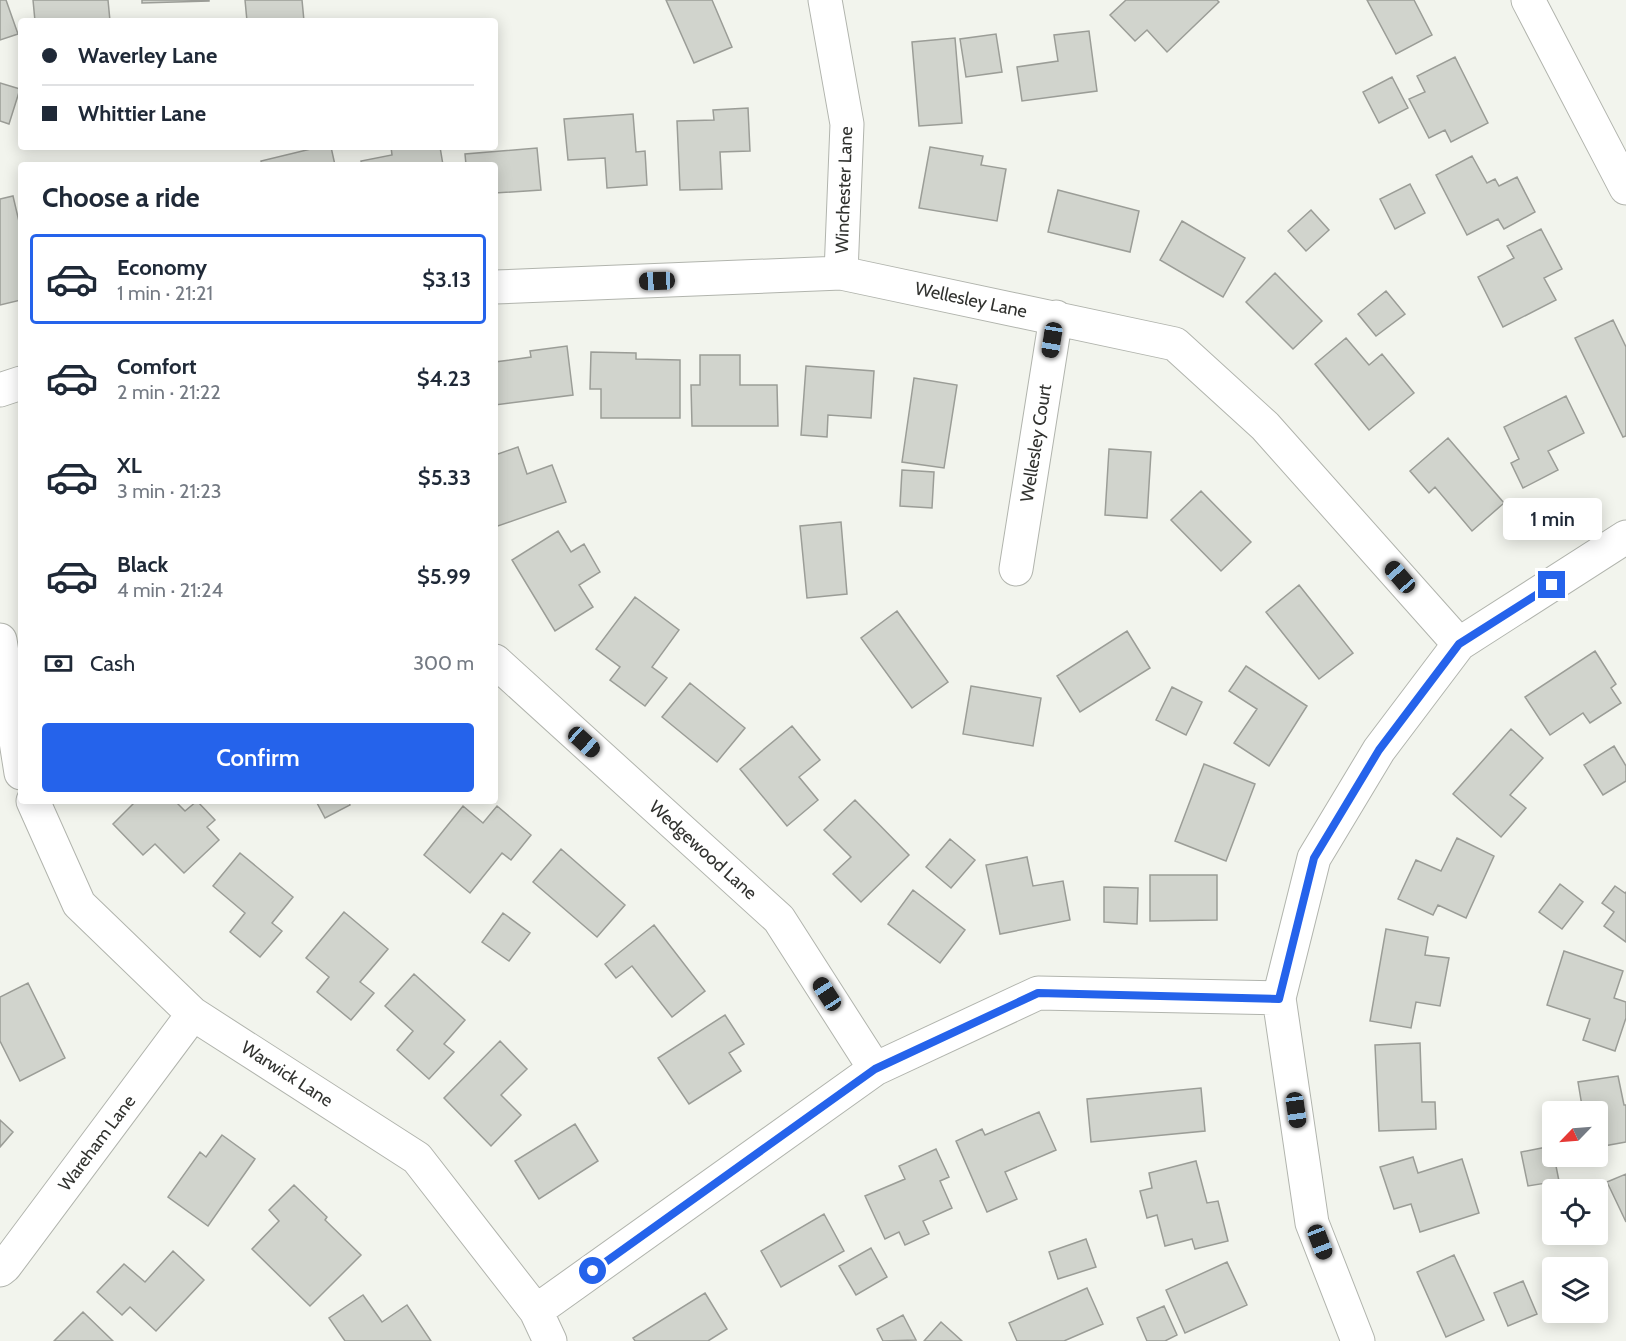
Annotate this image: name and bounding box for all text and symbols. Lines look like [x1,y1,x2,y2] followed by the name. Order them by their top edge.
[78,42,217,69] text: Waverley Lane
[78,100,206,127] text: Whittier Lane
[831,126,857,254] street label: Winchester Lane
[42,181,200,214] text: Choose a ride
[45,252,99,306] icon: car
[117,254,207,281] text: Economy
[422,266,471,293] text: $3.13
[639,271,675,291] car
[913,277,1029,323] street label: Wellesley Lane
[117,281,213,305] text: 1 min · 21:21
[1040,321,1064,359] car
[45,351,99,405] icon: car
[117,353,196,380] text: Comfort
[417,365,471,392] text: $4.23
[117,380,221,404] text: 2 min · 21:22
[1016,383,1056,503] street label: Wellesley Court
[45,450,99,504] icon: car
[117,452,142,479] text: XL
[418,464,471,491] text: $5.33
[117,479,222,503] text: 3 min · 21:23
[1502,498,1602,540] callout: 1 min
[1530,507,1575,531] text: 1 min
[45,549,99,603] icon: car
[117,551,168,578] text: Black
[1381,558,1419,596] car
[417,563,471,590] text: $5.99
[1538,571,1565,598] route end
[117,578,223,602] text: 4 min · 21:24
[42,647,75,680] icon: cash
[90,650,135,677] text: Cash
[413,651,474,675] text: 300 m
[42,723,474,792] button: Confirm
[565,723,603,761] car
[645,796,761,904] street label: Wedgewood Lane
[810,974,844,1014] car
[237,1036,337,1112] street label: Warwick Lane
[54,1091,140,1195] street label: Wareham Lane
[1285,1091,1307,1129] car
[1542,1101,1608,1167] north arrow
[1542,1101,1608,1323] map controls
[1542,1179,1608,1245] button: locate
[1305,1222,1335,1262] car
[579,1257,606,1284] route start
[1542,1257,1608,1323] button: layers

